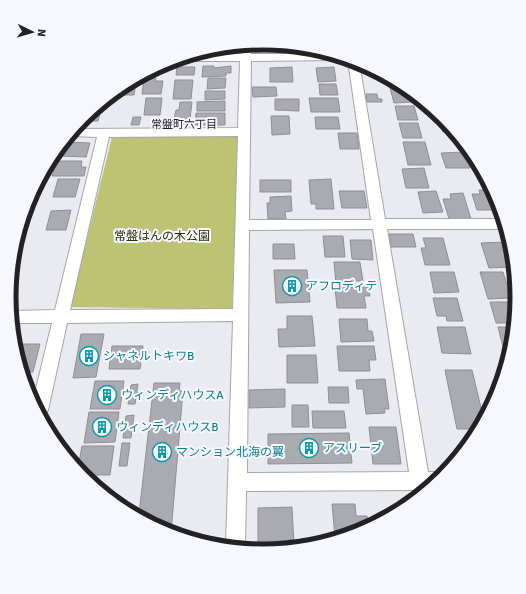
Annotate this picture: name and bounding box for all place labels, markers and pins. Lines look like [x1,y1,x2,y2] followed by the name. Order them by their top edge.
[281,275,303,297] building icon: アフロディテ
[306,279,377,294] place label: アフロディテ
[78,345,100,367] building icon: シャネルトキワB
[103,349,194,364] place label: シャネルトキワB
[96,384,118,406] building icon: ウィンディハウスA
[121,388,224,403] place label: ウィンディハウスA
[91,416,113,438] building icon: ウィンディハウスB
[116,420,218,435] place label: ウィンディハウスB
[298,437,320,459] building icon: アスリーブ
[151,441,173,463] building icon: マンション北海の翼
[323,441,382,456] place label: アスリーブ
[176,445,284,460] place label: マンション北海の翼

